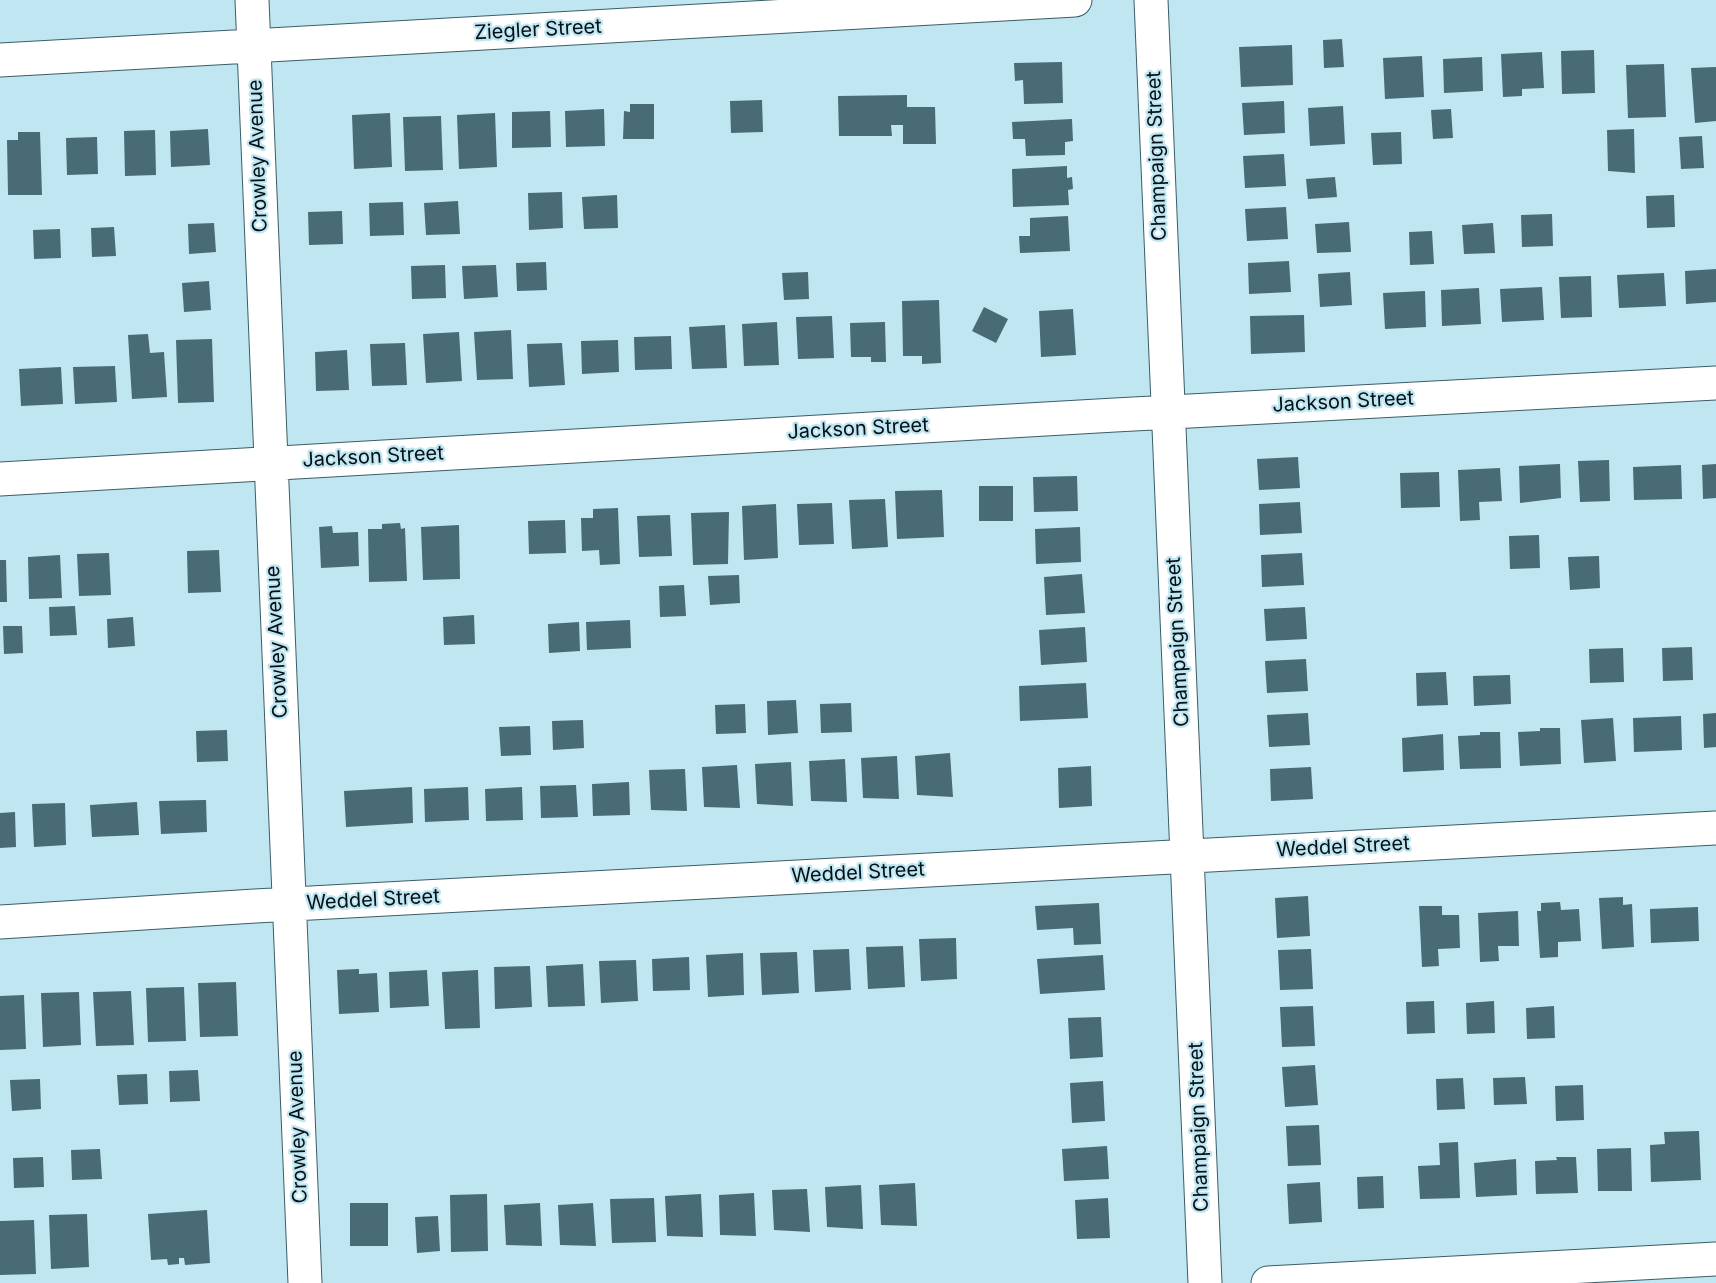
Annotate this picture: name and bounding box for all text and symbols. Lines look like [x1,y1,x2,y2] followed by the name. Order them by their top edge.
[474,15,602,45] street label: Ziegler Street
[1142,71,1172,241] street label: Champaign Street
[243,79,273,233] street label: Crowley Avenue
[1272,386,1414,418] street label: Jackson Street
[787,413,929,445] street label: Jackson Street
[302,441,444,473] street label: Jackson Street
[1162,557,1194,727] street label: Champaign Street
[261,565,293,719] street label: Crowley Avenue
[1276,832,1410,862] street label: Weddel Street
[791,858,925,888] street label: Weddel Street
[306,885,440,915] street label: Weddel Street
[1184,1042,1214,1212] street label: Champaign Street
[283,1050,313,1204] street label: Crowley Avenue

